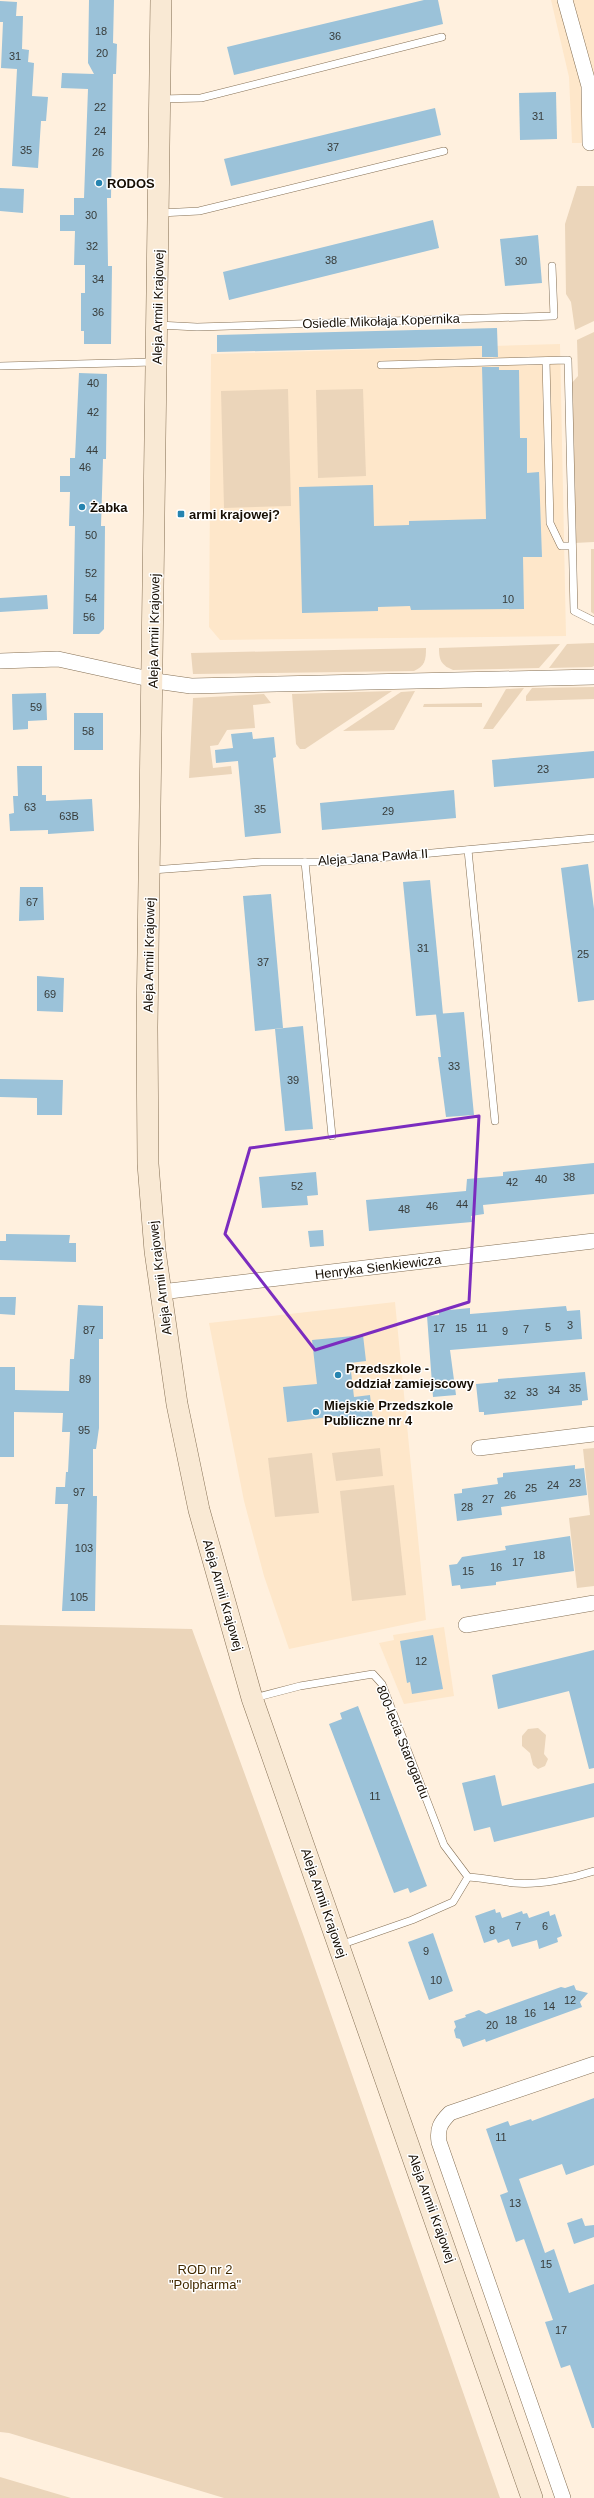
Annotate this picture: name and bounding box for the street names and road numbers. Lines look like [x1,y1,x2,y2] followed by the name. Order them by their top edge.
[149,249,167,365] street label: Aleja Armii Krajowej
[302,311,461,331] street label: Osiedle Mikołaja Kopernika
[145,573,163,689] street label: Aleja Armii Krajowej
[317,846,429,868] street label: Aleja Jana Pawła II
[140,897,158,1013] street label: Aleja Armii Krajowej
[146,1220,174,1336] street label: Aleja Armii Krajowej
[314,1252,443,1282] street label: Henryka Sienkiewicza
[200,1538,246,1652] street label: Aleja Armii Krajowej
[373,1683,433,1801] street label: 800-lecia Starogardu
[298,1846,350,1960] street label: Aleja Armii Krajowej
[405,2151,459,2265] street label: Aleja Armii Krajowej

